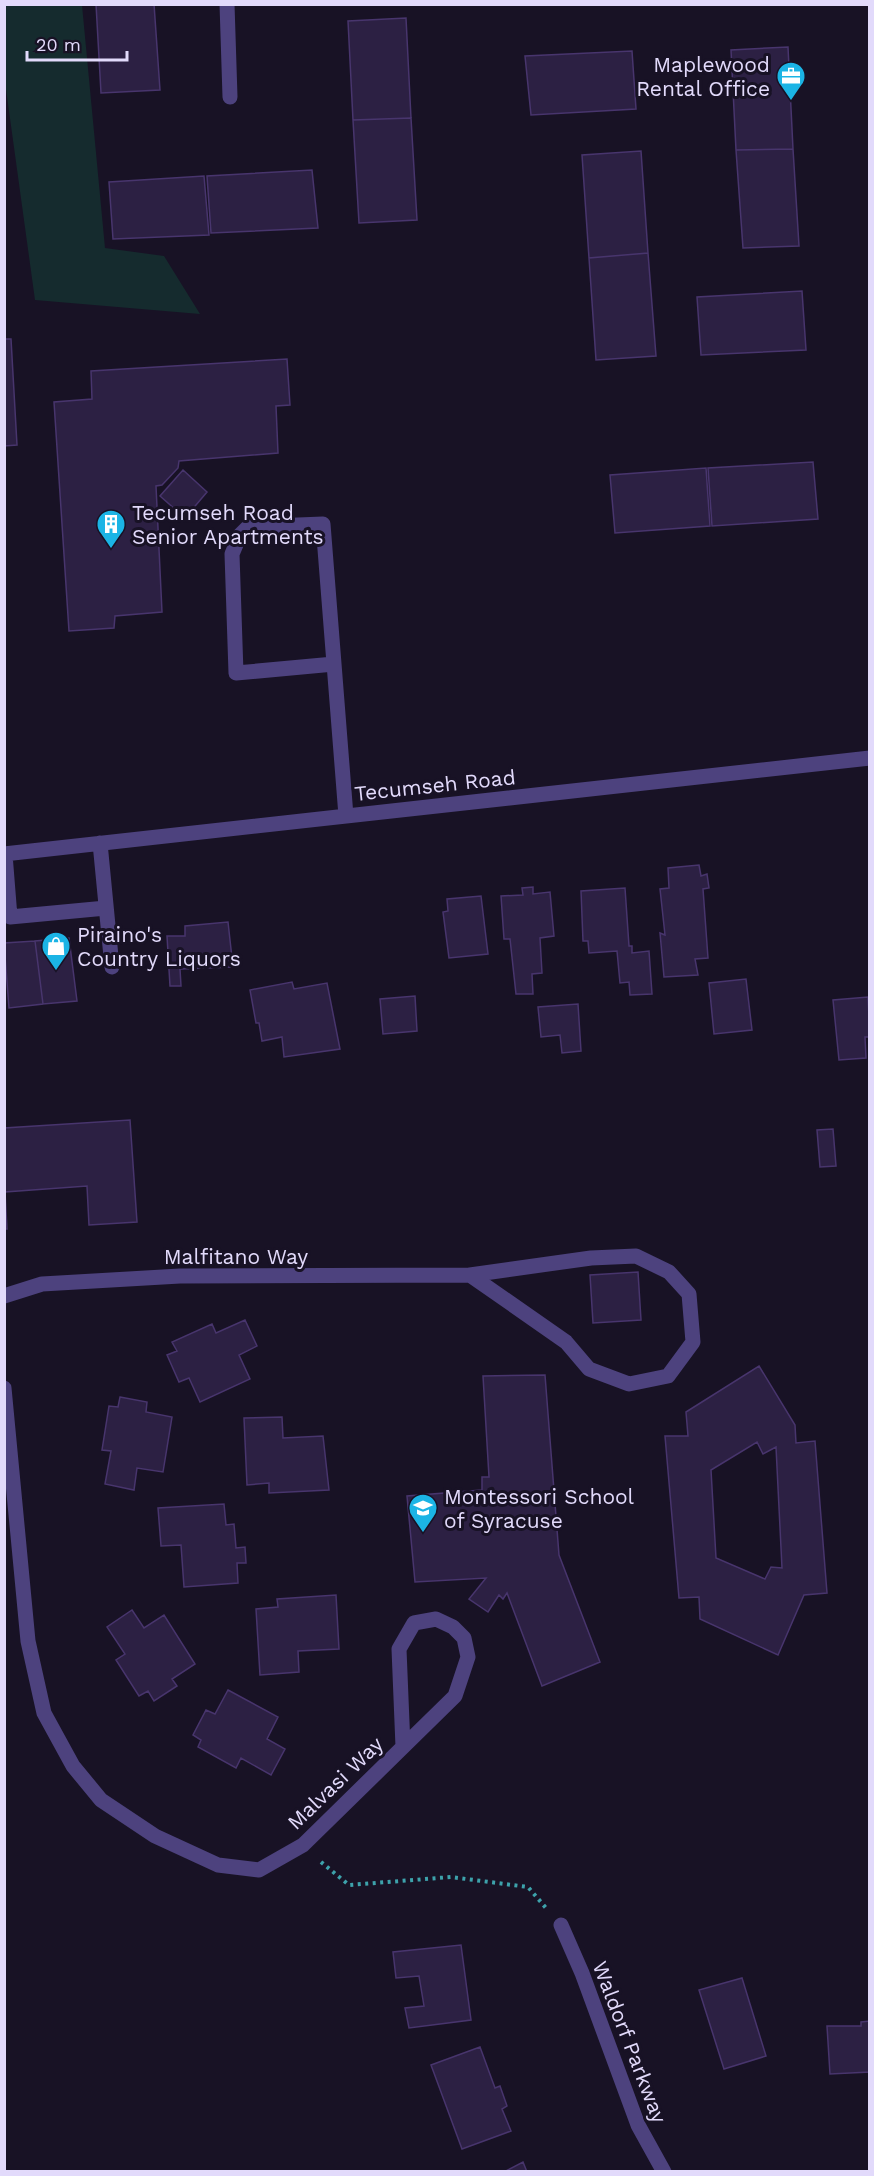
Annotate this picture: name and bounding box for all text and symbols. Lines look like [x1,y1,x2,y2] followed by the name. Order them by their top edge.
[27,24,128,62] scale bar
[36,34,81,55] text: 20 m
[636,52,770,101] place label: Maplewood Rental Office
[775,60,807,102] office icon: Maplewood Rental Office
[132,500,324,549] place label: Tecumseh Road Senior Apartments
[95,508,127,550] building icon: Tecumseh Road Senior Apartments
[353,764,517,806] street label: Tecumseh Road
[77,922,241,971] place label: Piraino's Country Liquors
[40,930,72,972] shop icon: Piraino's Country Liquors
[164,1244,308,1269] street label: Malfitano Way
[444,1484,635,1533] place label: Montessori School of Syracuse
[407,1492,439,1534] school or university icon: Montessori School of Syracuse
[282,1731,388,1835] street label: Malvasi Way
[588,1958,672,2127] street label: Waldorf Parkway

